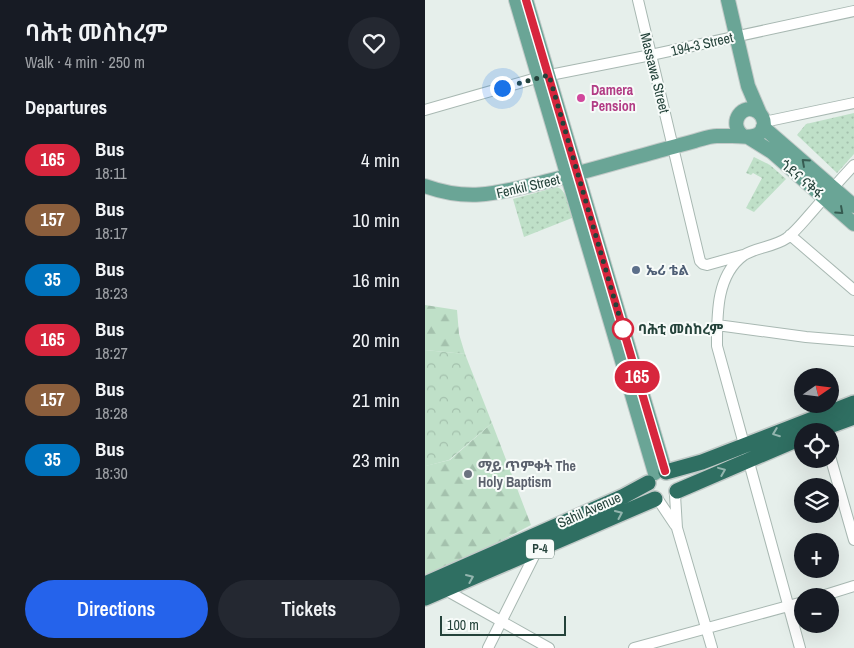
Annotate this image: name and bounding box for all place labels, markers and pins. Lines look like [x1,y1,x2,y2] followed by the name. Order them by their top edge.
[591,81,636,115] place label: Damera Pension
[575,92,587,104] marker: Damera Pension
[646,261,689,279] place label: ኤሪ ቴል
[630,264,642,276] marker: ኤሪ ቴል
[612,318,634,340] marker: ባሕቲ መስከረም
[638,320,723,338] place label: ባሕቲ መስከረም
[478,457,576,491] place label: ማይ ጥምቀት The Holy Baptism
[462,468,474,480] marker: ማይ ጥምቀት The Holy Baptism

